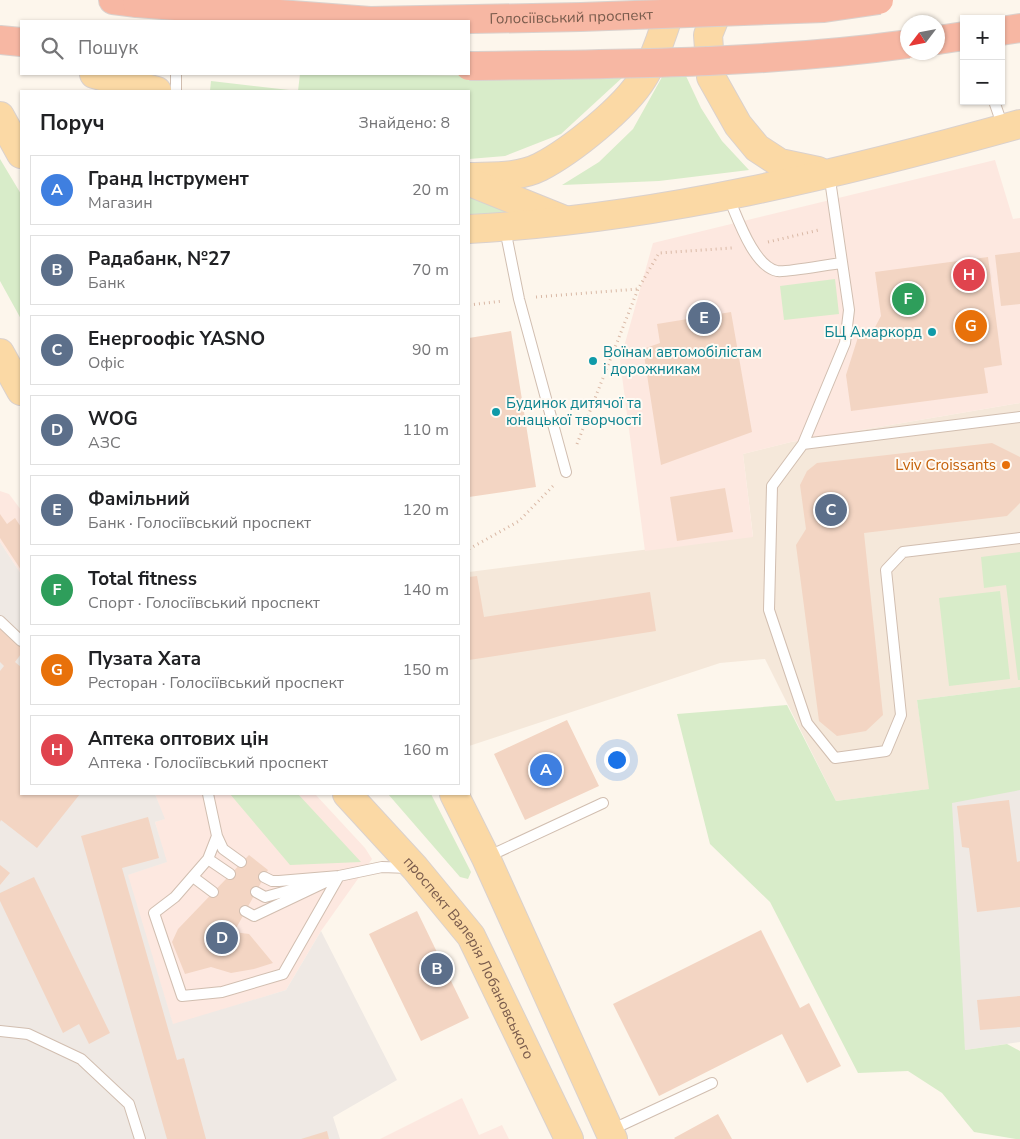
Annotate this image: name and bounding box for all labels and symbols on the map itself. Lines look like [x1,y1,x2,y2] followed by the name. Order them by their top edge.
[489,4,654,29] street label: Голосіївський проспект
[900,15,945,60] north arrow
[953,256,985,294] pin: H
[892,280,924,318] pin: F
[688,299,720,337] pin: E
[955,307,987,345] pin: G
[824,322,922,342] place label: БЦ Амаркорд
[926,326,938,338] marker: БЦ Амаркорд
[603,342,762,379] place label: Воїнам автомобілістам і дорожникам
[587,355,599,367] marker: Воїнам автомобілістам і дорожникам
[506,393,642,430] place label: Будинок дитячої та юнацької творчості
[490,406,502,418] marker: Будинок дитячої та юнацької творчості
[895,455,996,475] place label: Lviv Croissants
[1000,459,1012,471] marker: Lviv Croissants
[815,491,847,529] pin: C
[604,747,630,773] your location
[530,751,562,789] pin: A
[399,852,539,1062] street label: проспект Валерія Лобановського
[206,919,238,957] pin: D
[421,950,453,988] pin: B

